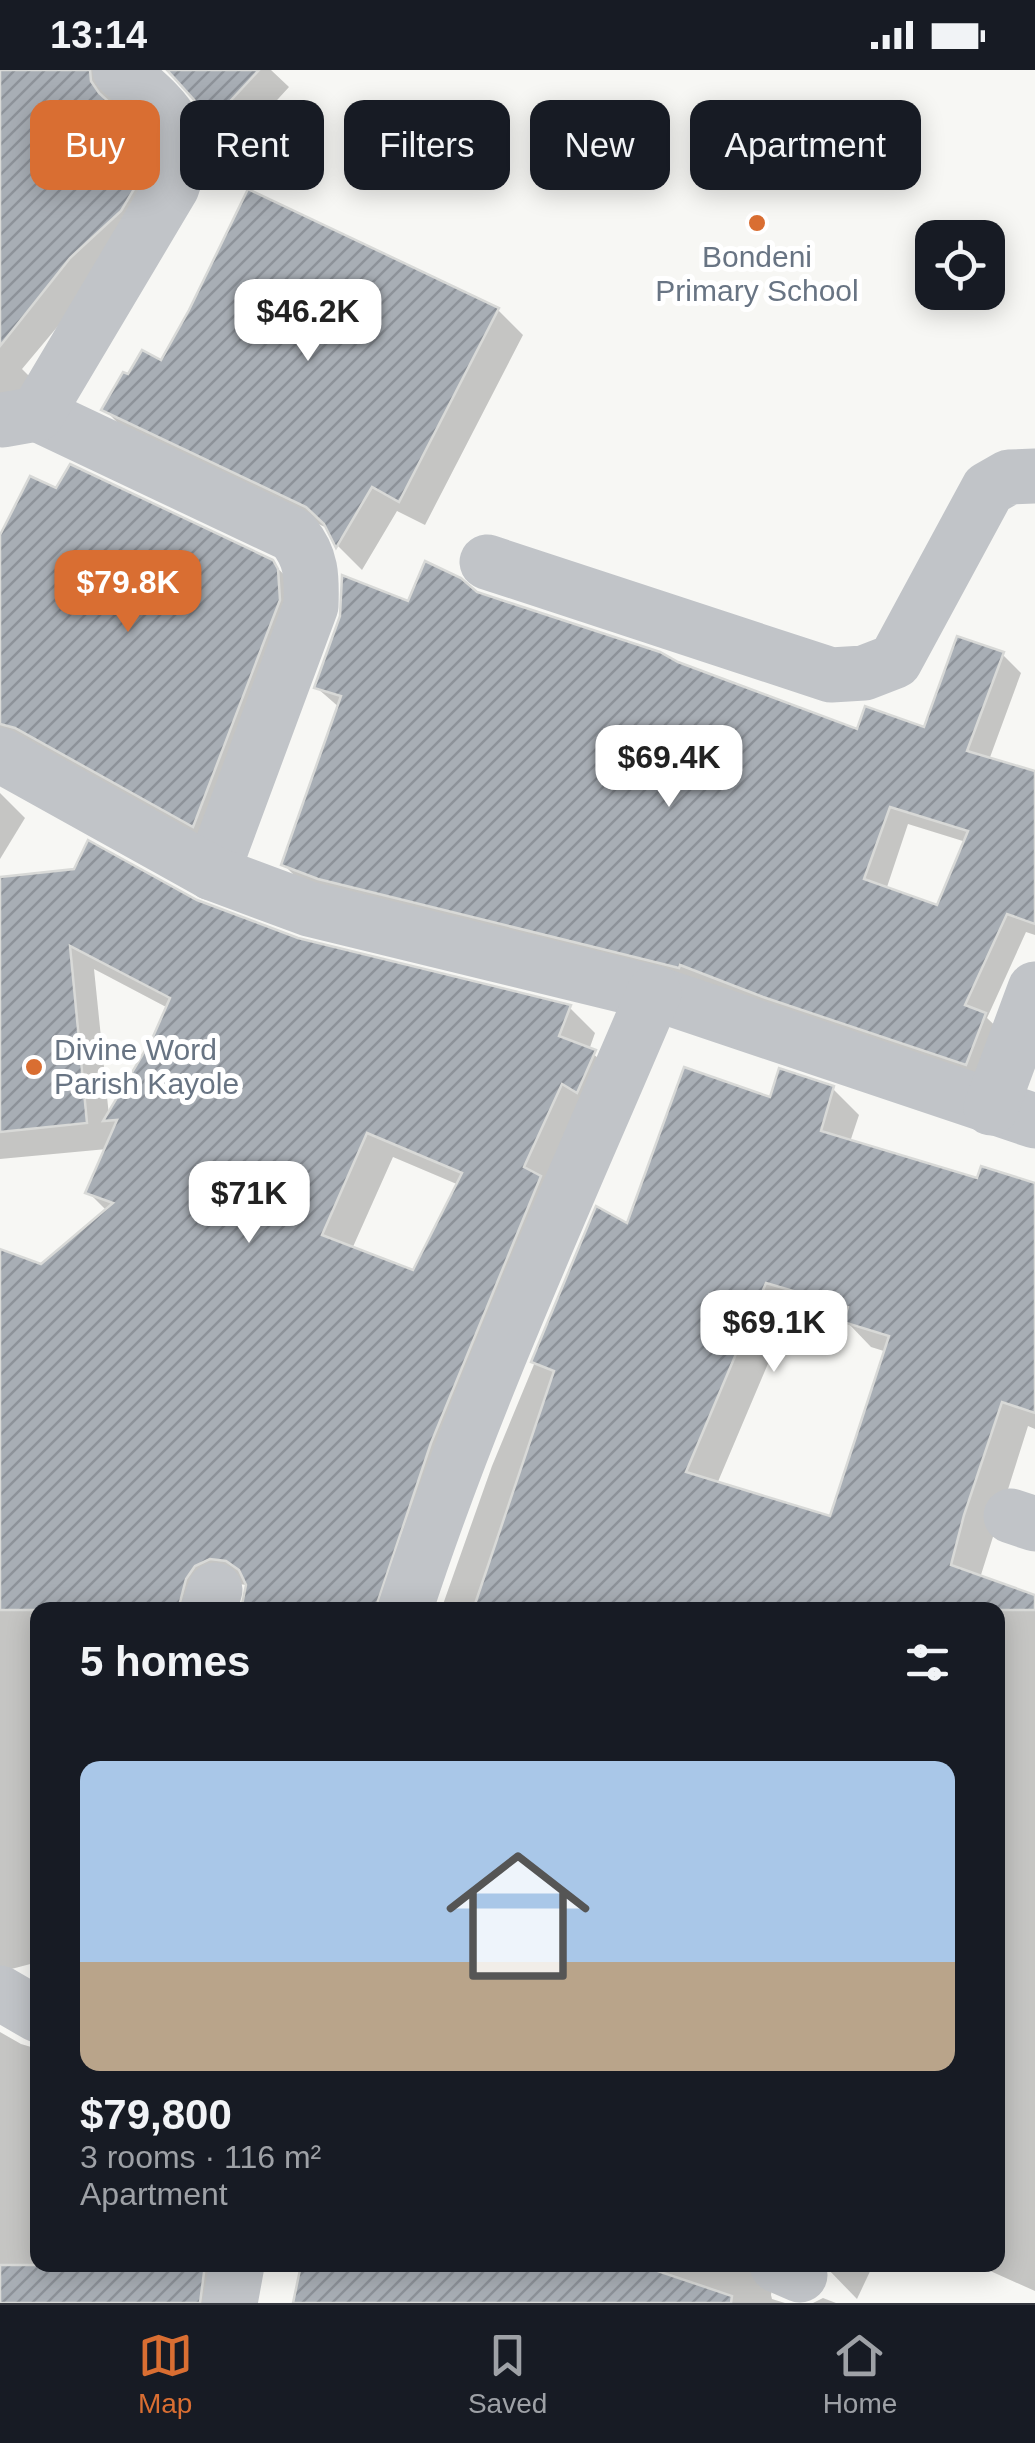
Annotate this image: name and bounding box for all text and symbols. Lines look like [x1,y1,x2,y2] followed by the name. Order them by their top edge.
[50,14,147,56] text: 13:14
[30,100,160,190] chip: Buy
[180,100,324,190] chip: Rent
[344,100,510,190] chip: Filters
[530,100,670,190] chip: New
[690,100,921,190] chip: Apartment
[746,212,768,234] marker: Bondeni Primary School
[915,220,1005,310] map controls
[915,220,1005,310] button: locate
[655,240,859,307] place label: Bondeni Primary School
[227,279,389,364] pin: $46.2K
[256,293,360,329] text: $46.2K
[47,550,209,635] pin: $79.8K
[76,564,180,600] text: $79.8K
[588,725,750,810] pin: $69.4K
[617,739,721,775] text: $69.4K
[54,1033,239,1100] place label: Divine Word Parish Kayole
[23,1056,45,1078] marker: Divine Word Parish Kayole
[190,1161,308,1246] pin: $71K
[211,1175,287,1211] text: $71K
[693,1290,855,1375] pin: $69.1K
[722,1304,826,1340] text: $69.1K
[900,1635,955,1690] icon: filters
[80,1638,250,1685] text: 5 homes
[428,1826,608,2006] icon: home
[80,2091,232,2138] text: $79,800
[80,2139,321,2175] text: 3 rooms · 116 m²
[80,2176,228,2212] text: Apartment
[138,2328,193,2420] tab: Map
[468,2328,547,2420] tab: Saved
[823,2328,897,2420] tab: Home

